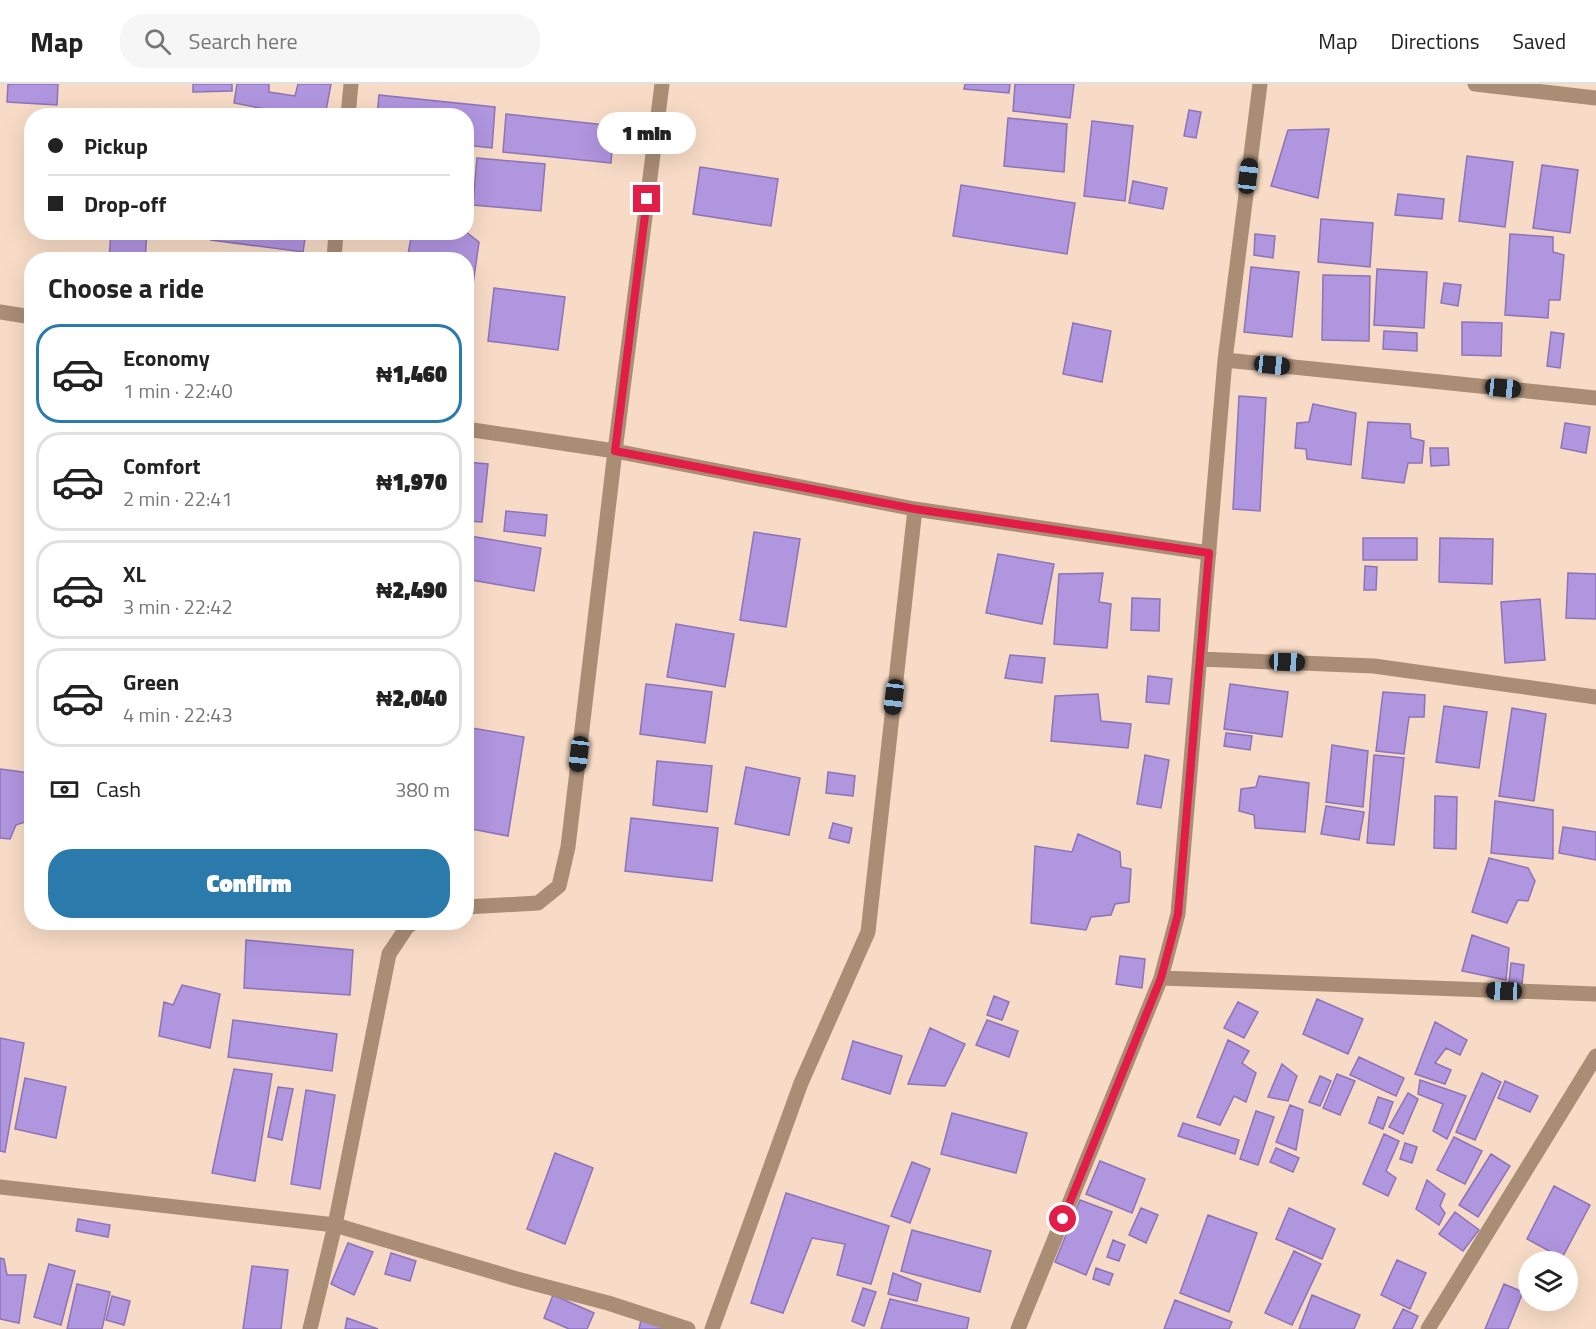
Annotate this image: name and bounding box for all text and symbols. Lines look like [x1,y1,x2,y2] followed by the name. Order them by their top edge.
[120,14,540,68] search box
[30,20,84,63] text: Map
[189,24,298,58] text: Search here
[141,25,174,58] icon: search
[1318,25,1358,57] text: Map
[1391,25,1480,57] text: Directions
[1513,25,1566,57] text: Saved
[598,112,696,154] callout: 1 min
[622,117,671,148] text: 1 min
[84,129,148,163] text: Pickup
[1237,157,1259,195] car
[633,185,660,212] route end
[84,187,166,221] text: Drop-off
[48,267,204,308] text: Choose a ride
[123,341,210,375] text: Economy
[51,347,105,401] icon: car
[1253,354,1291,376] car
[376,357,447,391] text: ₦1,460
[123,375,233,406] text: 1 min · 22:40
[1484,377,1522,399] car
[123,449,201,483] text: Comfort
[51,455,105,509] icon: car
[376,465,447,499] text: ₦1,970
[123,483,233,514] text: 2 min · 22:41
[123,557,146,591] text: XL
[51,563,105,617] icon: car
[376,573,447,607] text: ₦2,490
[123,591,233,622] text: 3 min · 22:42
[1269,652,1305,672] car
[123,665,179,699] text: Green
[51,671,105,725] icon: car
[883,678,905,716] car
[376,681,447,715] text: ₦2,040
[123,699,233,730] text: 4 min · 22:43
[568,735,590,773] car
[96,772,141,806] text: Cash
[48,773,81,806] icon: cash
[395,774,450,805] text: 380 m
[48,849,450,918] button: Confirm
[1486,981,1522,1001] car
[1049,1205,1076,1232] route start
[1518,1251,1578,1311] map controls
[1518,1251,1578,1311] button: layers

